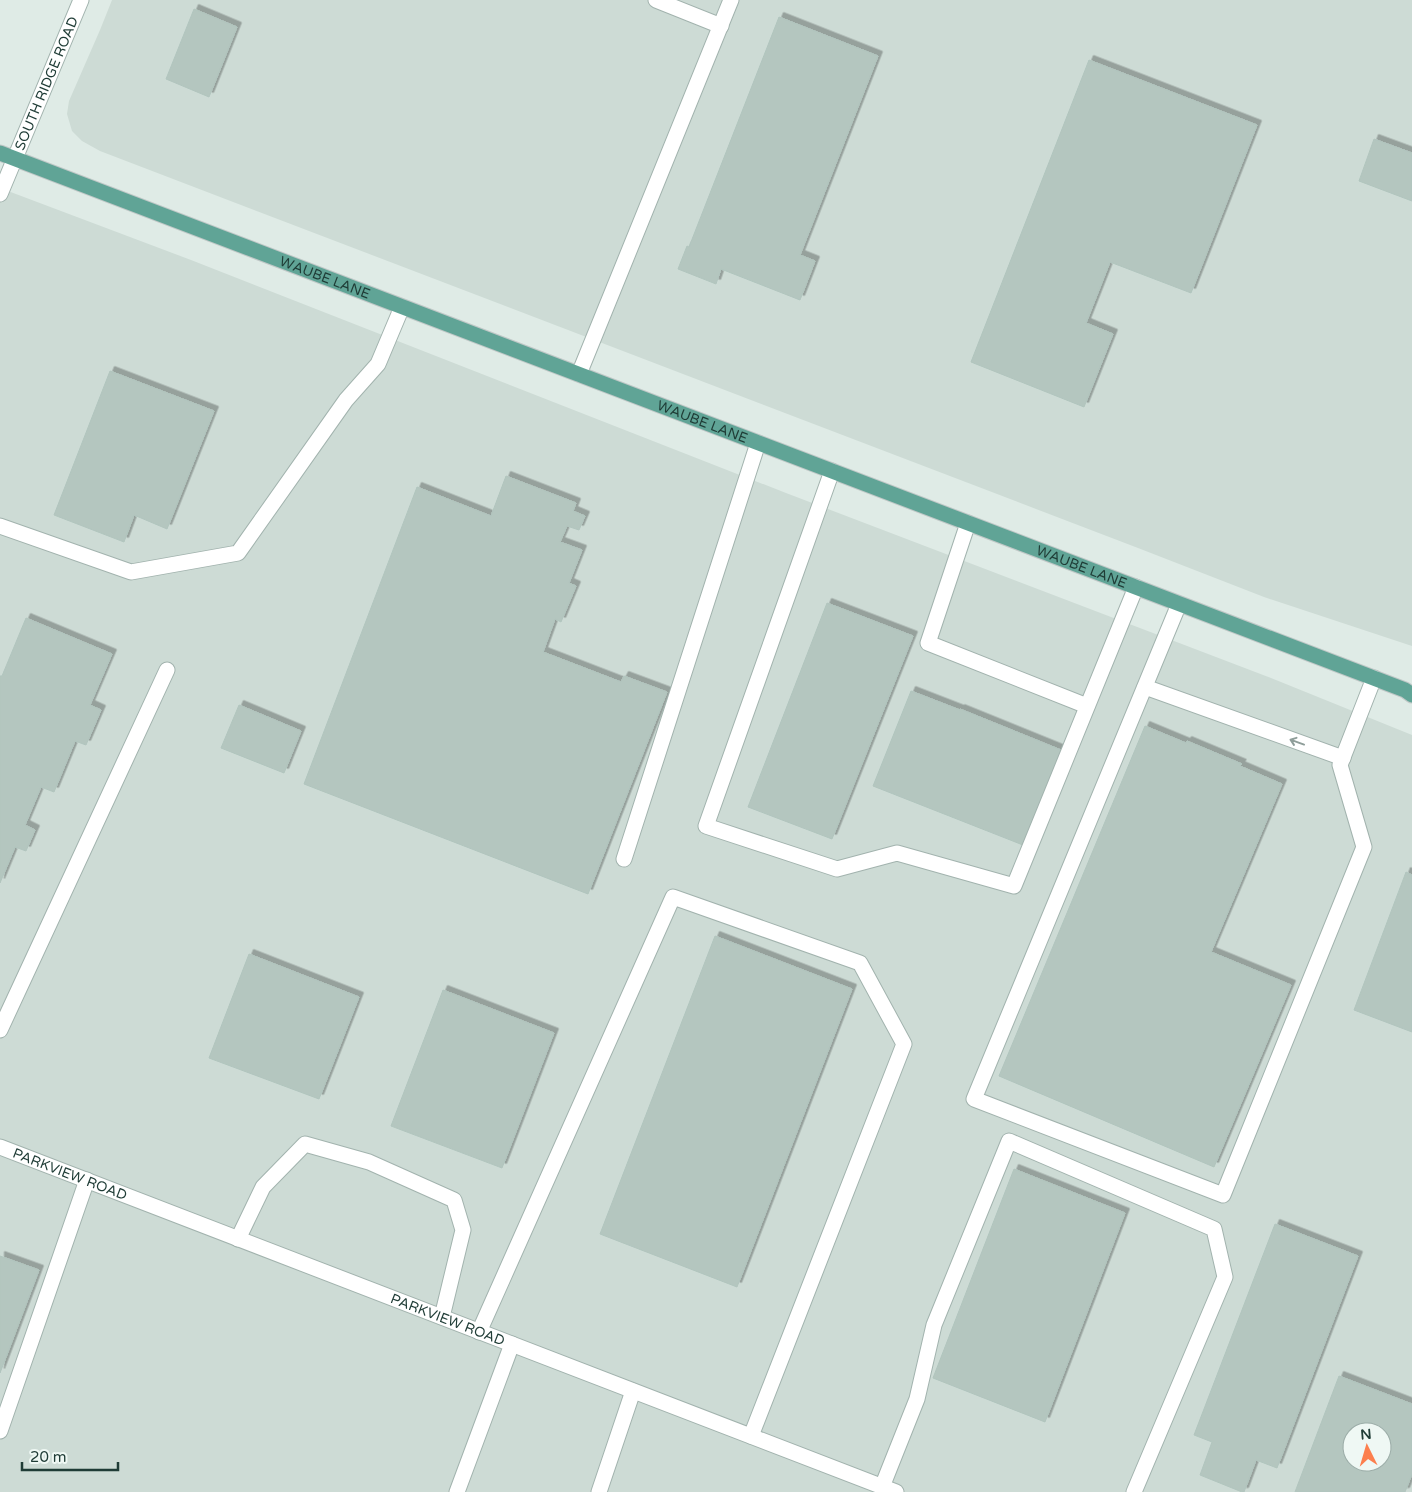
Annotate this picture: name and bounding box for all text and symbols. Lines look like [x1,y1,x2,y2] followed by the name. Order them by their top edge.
[11,14,82,153] street label: SOUTH RIDGE ROAD
[277,253,373,303] street label: WAUBE LANE
[655,397,750,447] street label: WAUBE LANE
[1034,542,1129,592] street label: WAUBE LANE
[1290,737,1305,746] one-way arrow
[10,1145,129,1204] street label: PARKVIEW ROAD
[388,1290,507,1350] street label: PARKVIEW ROAD
[1342,1422,1392,1472] north arrow
[1360,1426,1372,1444] text: N
[22,1440,119,1472] scale bar
[30,1448,67,1466] text: 20 m

